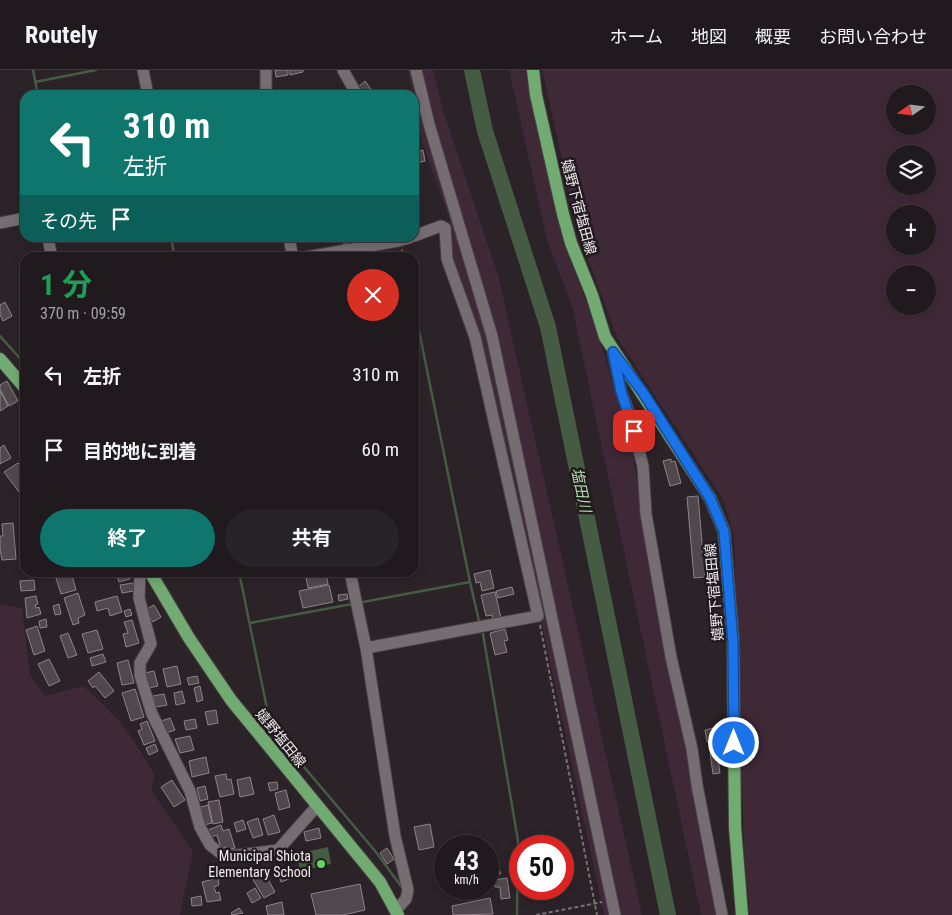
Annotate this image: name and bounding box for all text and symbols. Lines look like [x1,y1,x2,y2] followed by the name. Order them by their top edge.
[25,21,98,49] text: Routely
[610,26,663,47] text: ホーム
[691,26,727,47] text: 地図
[755,26,791,47] text: 概要
[819,26,927,47] text: お問い合わせ
[886,85,936,135] north arrow
[886,85,936,315] map controls
[123,106,210,147] text: 310 m
[40,110,105,175] icon: left
[886,145,936,195] button: layers
[123,154,167,179] text: 左折
[559,158,599,256] street label: 嬉野下宿塩田線
[107,205,135,233] icon: arrive
[886,205,936,255] button: +
[40,210,97,233] text: その先
[886,265,936,315] button: −
[40,267,92,302] text: 1 分
[347,269,399,321] button: close
[40,304,126,323] text: 370 m · 09:59
[40,361,68,389] icon: left
[352,363,399,386] text: 310 m
[83,365,121,388] text: 左折
[613,410,655,452] pin
[620,417,648,445] icon: arrive
[40,436,68,464] icon: arrive
[362,438,399,461] text: 60 m
[83,440,197,463] text: 目的地に到着
[568,466,595,516] water label: 塩田川
[40,509,215,567] button: 終了
[225,509,399,567] button: 共有
[702,542,726,642] street label: 嬉野下宿塩田線
[253,706,309,770] street label: 嬉野塩田線
[707,716,759,768] position arrow
[509,835,574,900] speed limit sign: 50
[454,847,479,876] text: 43
[208,848,311,880] place label: Municipal Shiota Elementary School
[315,858,327,870] marker: Municipal Shiota Elementary School
[454,873,479,887] text: km/h

